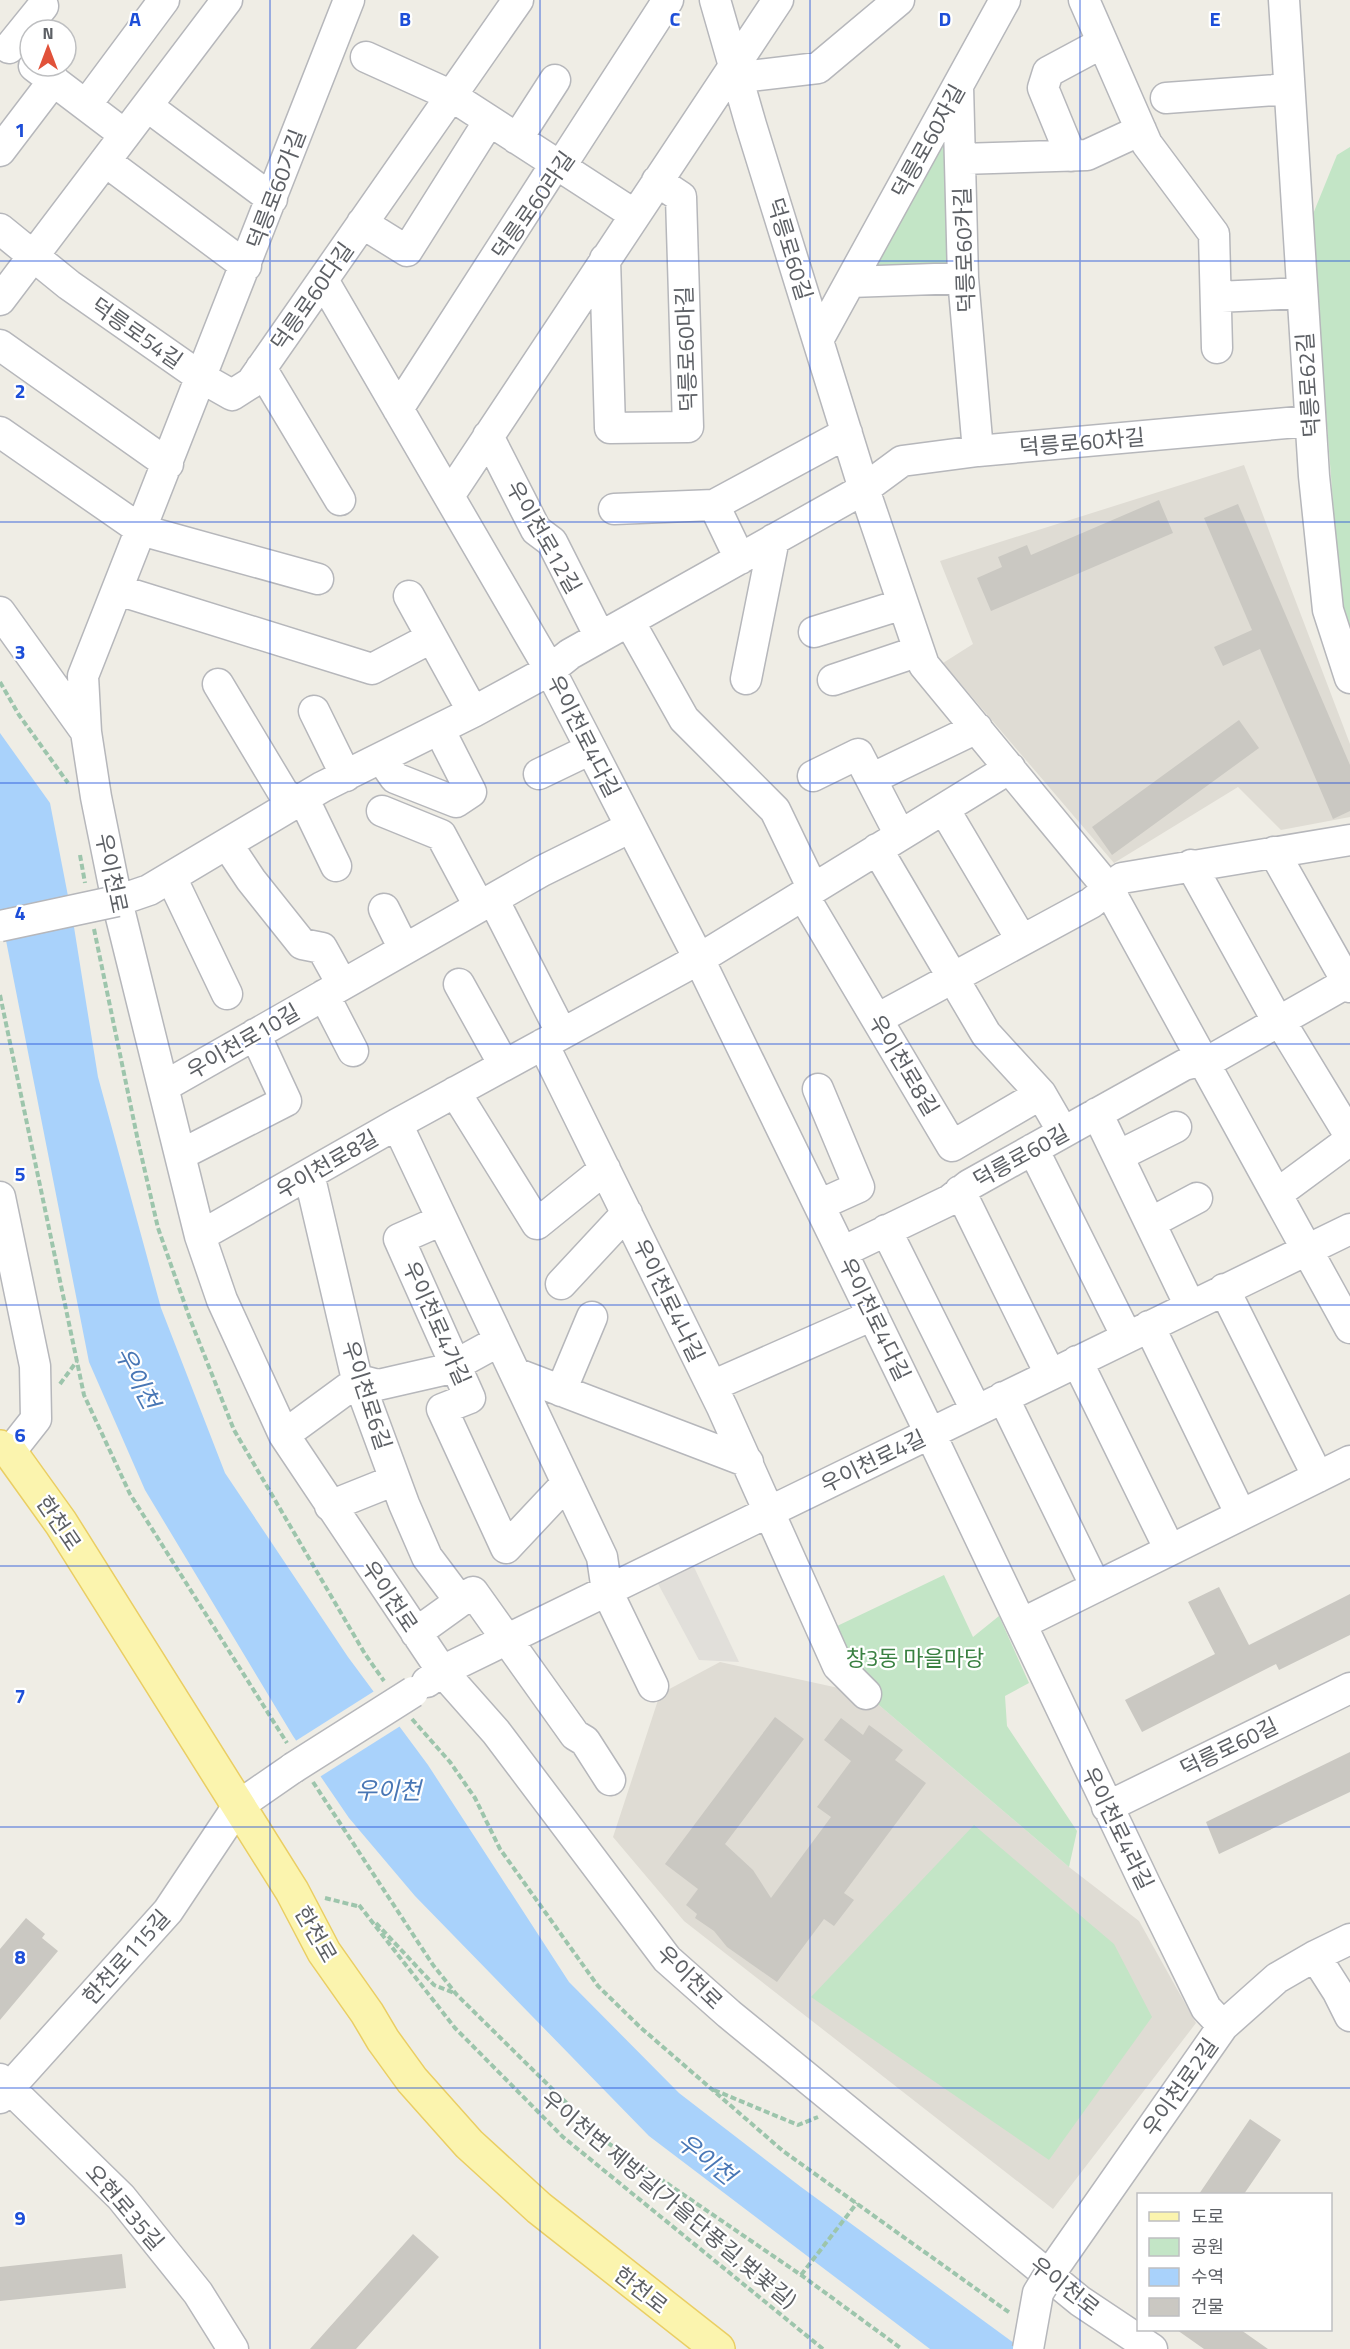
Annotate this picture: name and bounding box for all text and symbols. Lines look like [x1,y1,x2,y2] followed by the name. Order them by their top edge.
[129,3,141,34] text: A
[399,3,411,34] text: B
[670,3,681,34] text: C
[939,3,951,34] text: D
[1209,3,1221,34] text: E
[18,18,78,78] north arrow
[42,21,54,45] text: N
[883,78,973,204] street label: 덕릉로60자길
[14,114,26,145] text: 1
[238,124,314,254] street label: 덕릉로60가길
[483,144,583,266] street label: 덕릉로60라길
[945,187,983,313] street label: 덕릉로60카길
[758,194,822,304] street label: 덕릉로60길
[262,235,362,357] street label: 덕릉로60다길
[667,286,705,412] street label: 덕릉로60마길
[84,289,190,377] street label: 덕릉로54길
[1287,331,1329,439] street label: 덕릉로62길
[14,375,26,406] text: 2
[1018,420,1146,464] street label: 덕릉로60차길
[498,474,590,600] street label: 우이천로12길
[14,636,26,667] text: 3
[538,669,630,803] street label: 우이천로4다길
[87,830,137,916] street label: 우이천로
[14,897,26,928] text: 4
[180,995,306,1087] street label: 우이천로10길
[860,1008,948,1122] street label: 우이천로8길
[967,1116,1075,1196] street label: 덕릉로60길
[269,1121,385,1207] street label: 우이천로8길
[14,1158,26,1189] text: 5
[624,1232,714,1368] street label: 우이천로4나길
[830,1251,920,1387] street label: 우이천로4다길
[394,1255,480,1391] street label: 우이천로4가길
[333,1336,401,1454] street label: 우이천로6길
[106,1340,171,1418] water label: 우이천
[14,1419,26,1450] text: 6
[815,1421,931,1501] street label: 우이천로4길
[28,1488,90,1558] street label: 한천로
[353,1553,427,1639] street label: 우이천로
[846,1641,984,1675] park label: 창3동 마을마당
[14,1680,26,1711] text: 7
[1174,1709,1284,1785] street label: 덕릉로60길
[1073,1760,1163,1896] street label: 우이천로4라길
[355,1772,424,1808] water label: 우이천
[286,1899,346,1969] street label: 한천로
[74,1902,178,2012] street label: 한천로115길
[649,1937,731,2017] street label: 우이천로
[14,1941,26,1972] text: 8
[1134,2031,1226,2143] street label: 우이천로2길
[534,2082,804,2316] street label: 우이천변 제방길(가을단풍길,벚꽃길)
[669,2124,746,2195] water label: 우이천
[78,2156,172,2258] street label: 오현로35길
[1137,2193,1332,2331] legend
[14,2202,26,2233] text: 9
[1191,2203,1224,2230] text: 도로
[1191,2233,1224,2260] text: 공원
[1023,2248,1107,2324] street label: 우이천로
[607,2258,675,2322] street label: 한천로
[1191,2263,1224,2290] text: 수역
[1191,2293,1224,2320] text: 건물

